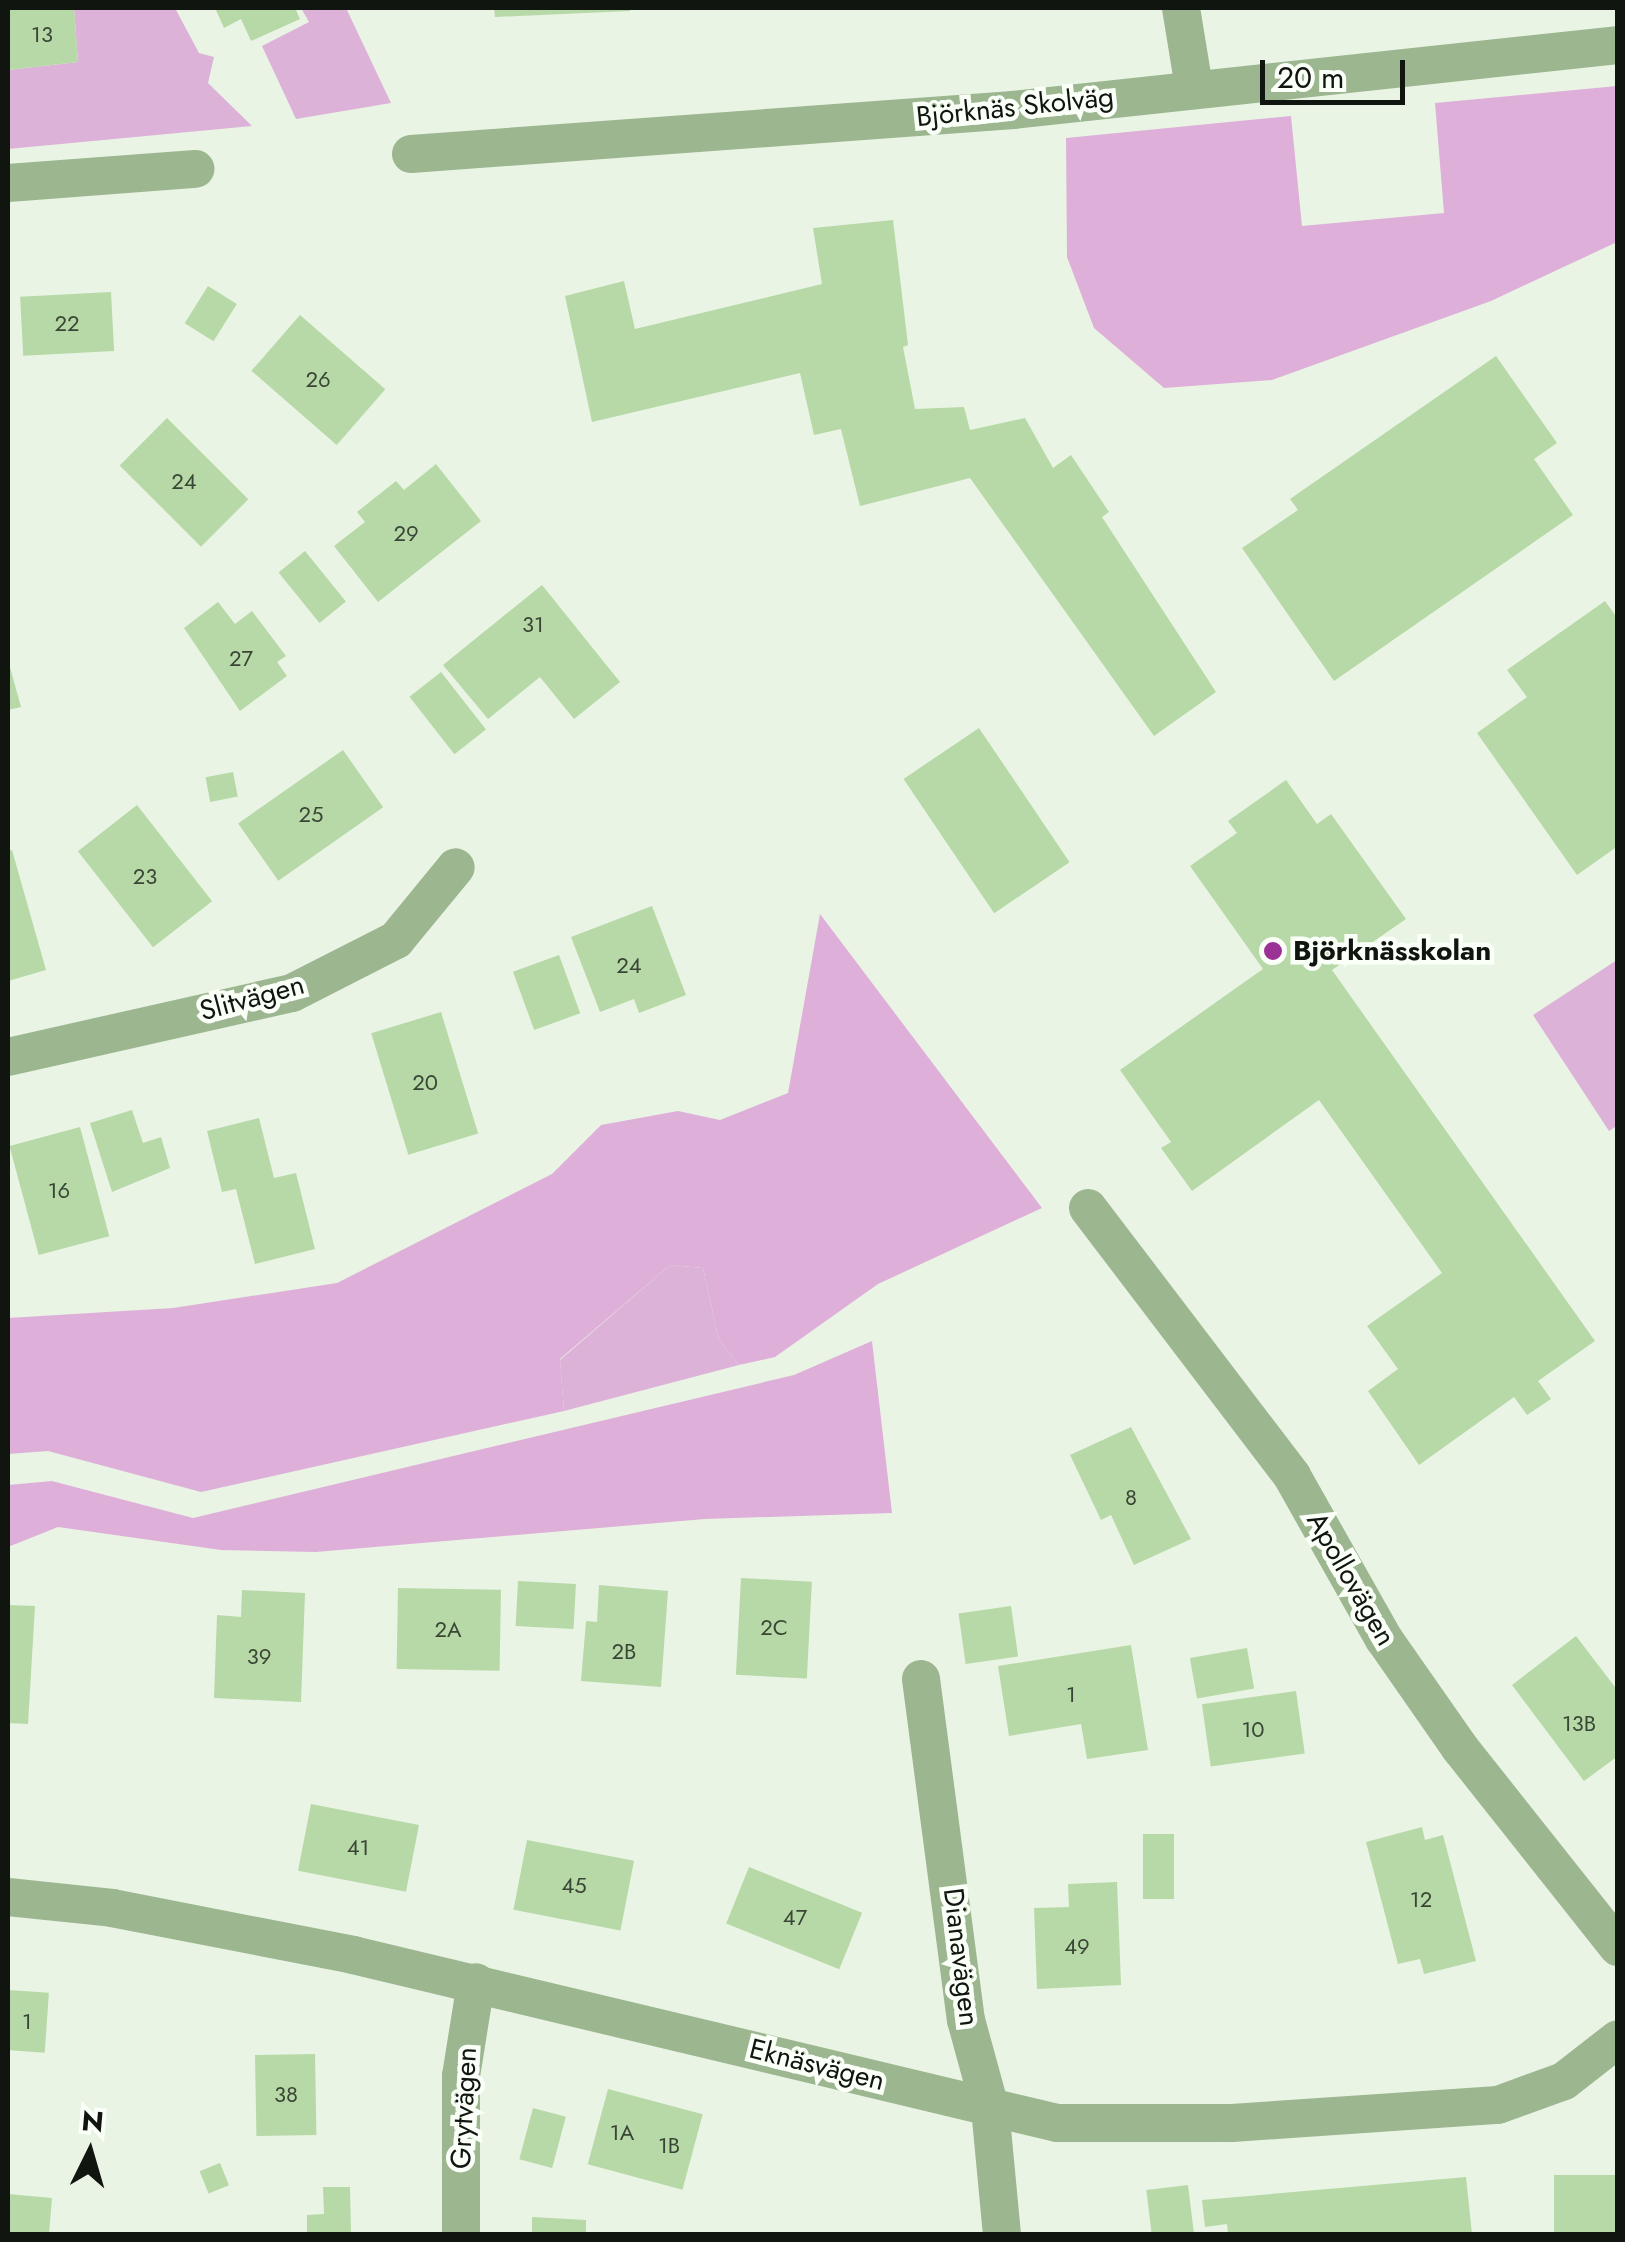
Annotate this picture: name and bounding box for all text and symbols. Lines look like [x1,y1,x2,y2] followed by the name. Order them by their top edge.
[31,22,53,48] house number: 13
[1265,40,1410,102] scale bar
[1277,56,1344,99] text: 20 m
[914,80,1116,134] street label: Björknäs Skolväg
[54,311,80,337] house number: 22
[305,367,331,393] house number: 26
[171,469,197,495] house number: 24
[393,521,419,547] house number: 29
[522,612,544,638] house number: 31
[229,646,253,672] house number: 27
[299,802,323,828] house number: 25
[133,864,157,890] house number: 23
[1293,934,1491,968] place label: Björknässkolan
[1262,940,1284,962] marker: Björknässkolan
[616,953,642,979] house number: 24
[196,968,308,1028] street label: Slitvägen
[412,1070,438,1096] house number: 20
[48,1178,70,1204] house number: 16
[1125,1485,1137,1511] house number: 8
[1299,1506,1403,1652] street label: Apollovägen
[760,1615,788,1641] house number: 2C
[434,1617,462,1643] house number: 2A
[612,1639,636,1665] house number: 2B
[247,1644,271,1670] house number: 39
[1066,1682,1076,1708] house number: 1
[1562,1711,1596,1737] house number: 13B
[1241,1717,1265,1743] house number: 10
[347,1835,369,1861] house number: 41
[561,1873,587,1899] house number: 45
[936,1886,986,2028] street label: Dianavägen
[1410,1887,1432,1913] house number: 12
[783,1905,807,1931] house number: 47
[1064,1934,1090,1960] house number: 49
[22,2009,32,2035] house number: 1
[746,2032,888,2098] street label: Eknäsvägen
[444,2046,484,2170] street label: Grytvägen
[274,2082,298,2108] house number: 38
[80,2100,106,2143] text: N
[40,2102,140,2202] north arrow
[610,2120,634,2146] house number: 1A
[658,2133,680,2159] house number: 1B

